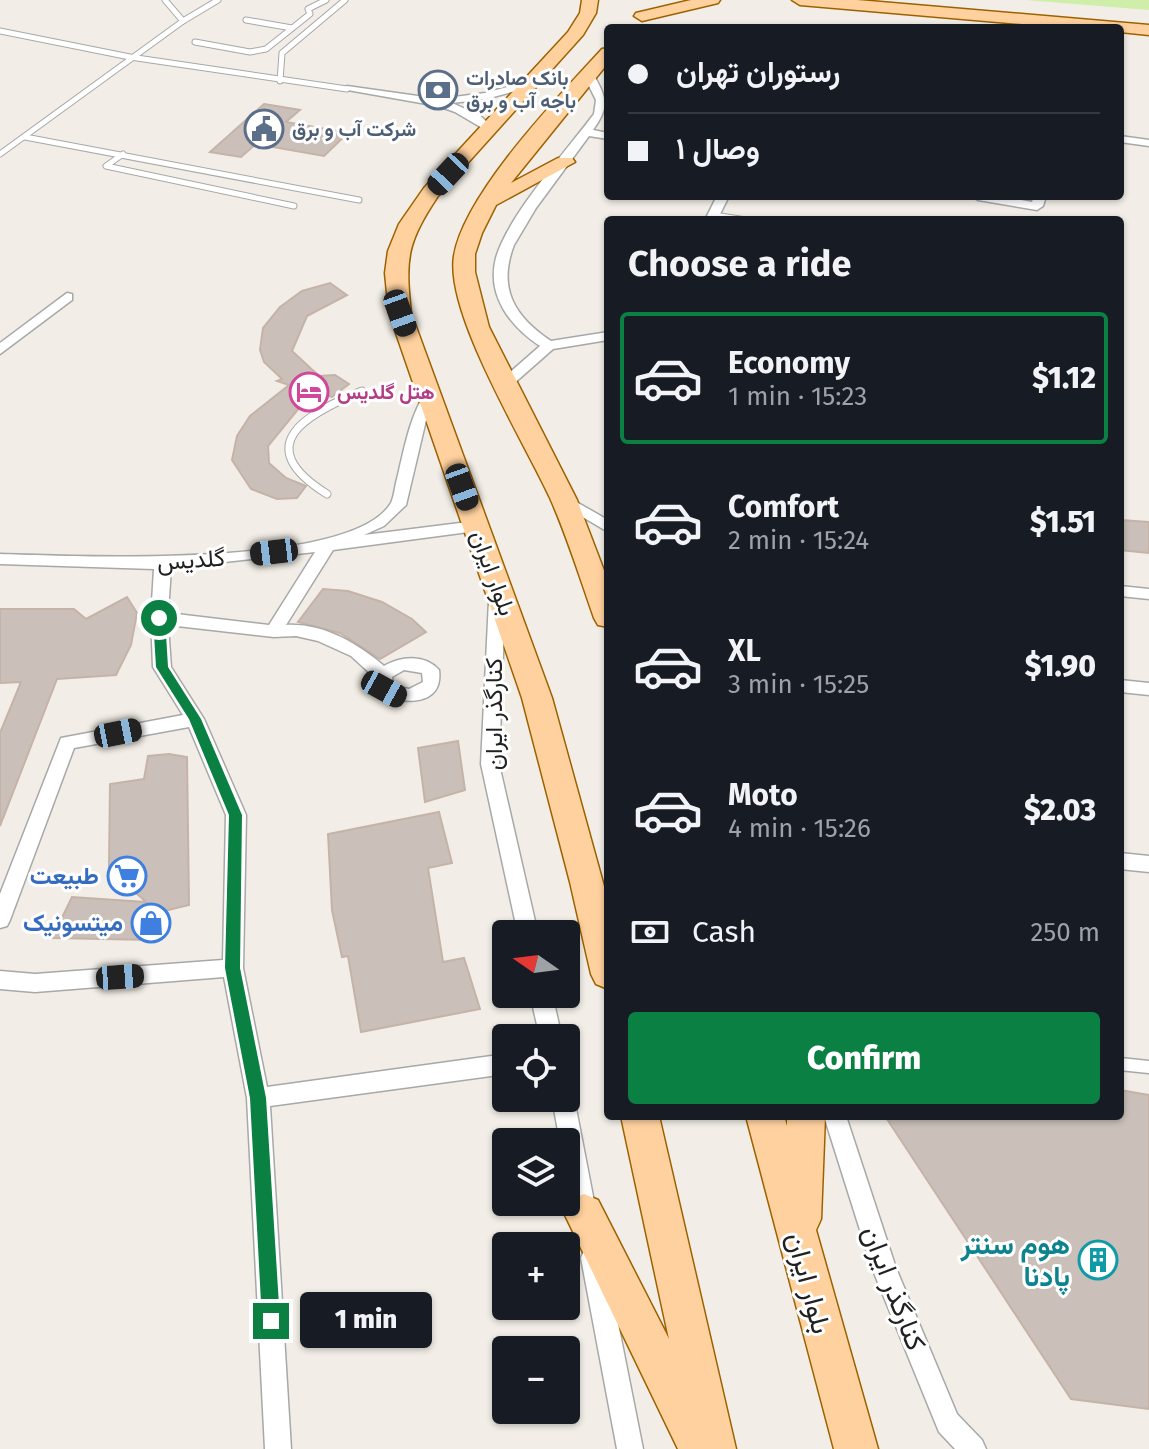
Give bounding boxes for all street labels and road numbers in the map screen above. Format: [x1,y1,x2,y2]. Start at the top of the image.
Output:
street label: بلوار ایران [464,526,521,620]
street label: گلدیس [156,544,226,576]
street label: کنارگذر ایران [480,658,509,770]
street label: کنارگذر ایران [854,1221,933,1355]
street label: بلوار ایران [779,1229,838,1338]

